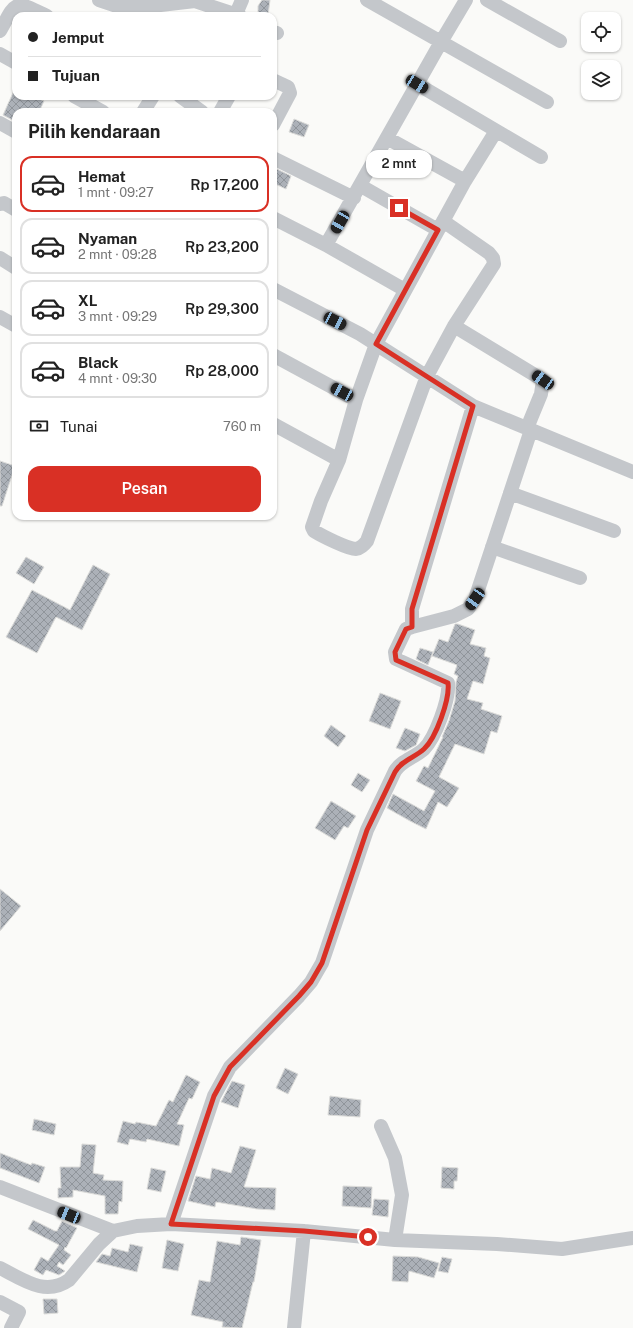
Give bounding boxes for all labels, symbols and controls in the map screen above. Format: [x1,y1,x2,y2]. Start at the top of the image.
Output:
map controls [581,12,621,100]
button: locate [581,12,621,52]
text: Jemput [52,29,104,46]
button: layers [581,60,621,100]
text: Tujuan [52,67,100,84]
car [404,73,430,95]
text: Pilih kendaraan [28,121,160,142]
callout: 2 mnt [366,150,432,178]
text: 2 mnt [381,156,417,171]
icon: car [30,166,66,202]
text: Hemat [78,168,126,185]
text: Rp 17,200 [190,176,259,193]
text: 1 mnt · 09:27 [78,185,154,200]
route end [390,199,408,217]
car [329,209,351,235]
icon: car [30,228,66,264]
text: Nyaman [78,230,137,247]
text: Rp 23,200 [185,238,259,255]
text: 2 mnt · 09:28 [78,247,157,262]
icon: car [30,290,66,326]
text: XL [78,292,97,309]
text: Rp 29,300 [185,300,259,317]
text: 3 mnt · 09:29 [78,309,157,324]
car [322,310,348,332]
icon: car [30,352,66,388]
text: Black [78,354,118,371]
text: Rp 28,000 [185,362,259,379]
car [530,368,556,392]
text: 4 mnt · 09:30 [78,371,157,386]
car [329,381,355,403]
icon: cash [28,415,50,437]
text: Tunai [60,418,98,435]
text: 760 m [223,419,261,434]
button: Pesan [28,466,261,512]
car [463,586,487,612]
car [56,1205,82,1225]
route start [359,1228,377,1246]

